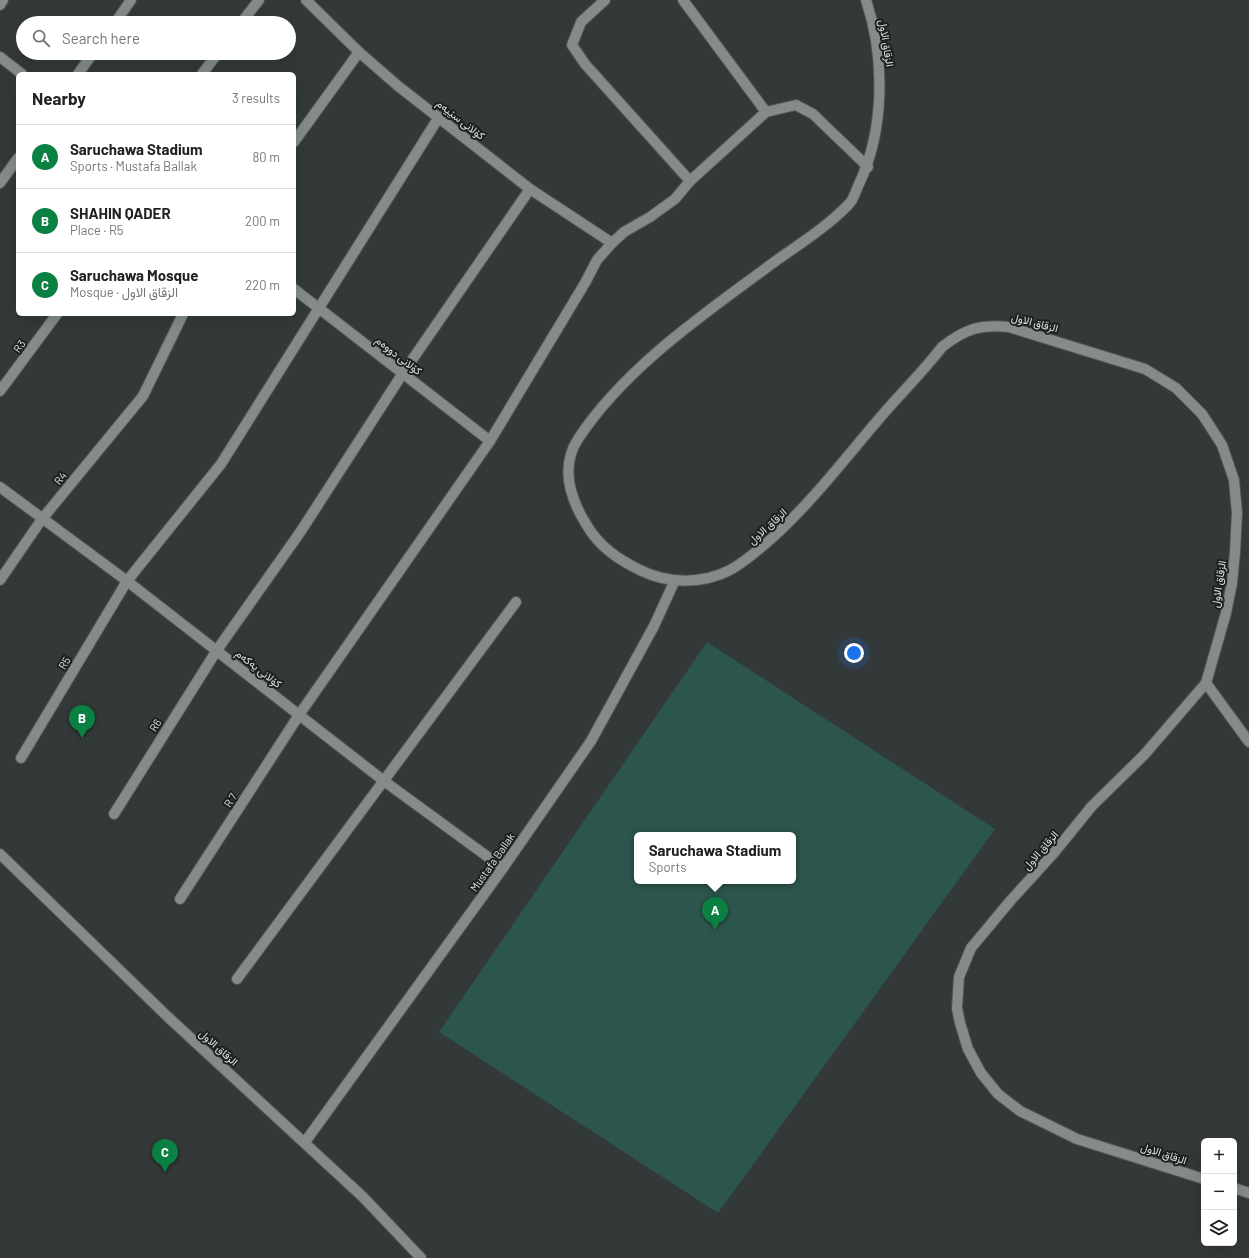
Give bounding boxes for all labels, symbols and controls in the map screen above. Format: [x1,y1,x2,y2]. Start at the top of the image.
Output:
search box [16,16,296,60]
street label: الزقاق الاول [876,18,897,68]
icon: search [30,27,52,49]
text: Search here [62,29,140,47]
text: Nearby [32,88,86,108]
text: 3 results [232,90,280,106]
street label: کۆلانی سێیەم [433,96,488,144]
text: Saruchawa Stadium [70,140,202,158]
text: A [41,149,49,165]
text: 80 m [253,149,280,165]
text: Sports · Mustafa Ballak [70,158,197,174]
text: SHAHIN QADER [70,204,171,222]
text: B [41,213,49,229]
text: 200 m [245,213,280,229]
text: Place · R5 [70,222,124,238]
text: Saruchawa Mosque [70,266,198,284]
text: C [41,277,49,293]
text: 220 m [245,277,280,293]
text: Mosque · الزقاق الاول [70,284,178,300]
street label: الزقاق الاول [1010,310,1060,335]
street label: کۆلانی دووەم [372,333,425,379]
street label: R3 [10,337,28,355]
street label: R4 [51,469,69,487]
street label: الزقاق الاول [745,505,790,548]
street label: الزقاق الاول [1208,559,1229,609]
your location [844,643,864,663]
street label: کۆلانی یەکەم [232,646,285,692]
street label: R5 [55,654,73,672]
pin: B [69,705,95,738]
street label: R6 [146,716,164,734]
street label: R 7 [221,791,239,809]
street label: الزقاق الاول [1019,828,1061,873]
street label: Mustafa Ballak [467,830,517,894]
popup [634,832,796,884]
text: Saruchawa Stadium [649,841,781,859]
text: Sports [649,859,686,875]
pin: A [702,897,728,930]
street label: الزقاق الاول [196,1026,241,1069]
map controls [1201,1138,1237,1246]
button: + [1201,1138,1237,1174]
pin: C [152,1139,178,1172]
street label: الزقاق الاول [1139,1139,1189,1167]
button: − [1201,1174,1237,1210]
button: layers [1201,1210,1237,1246]

